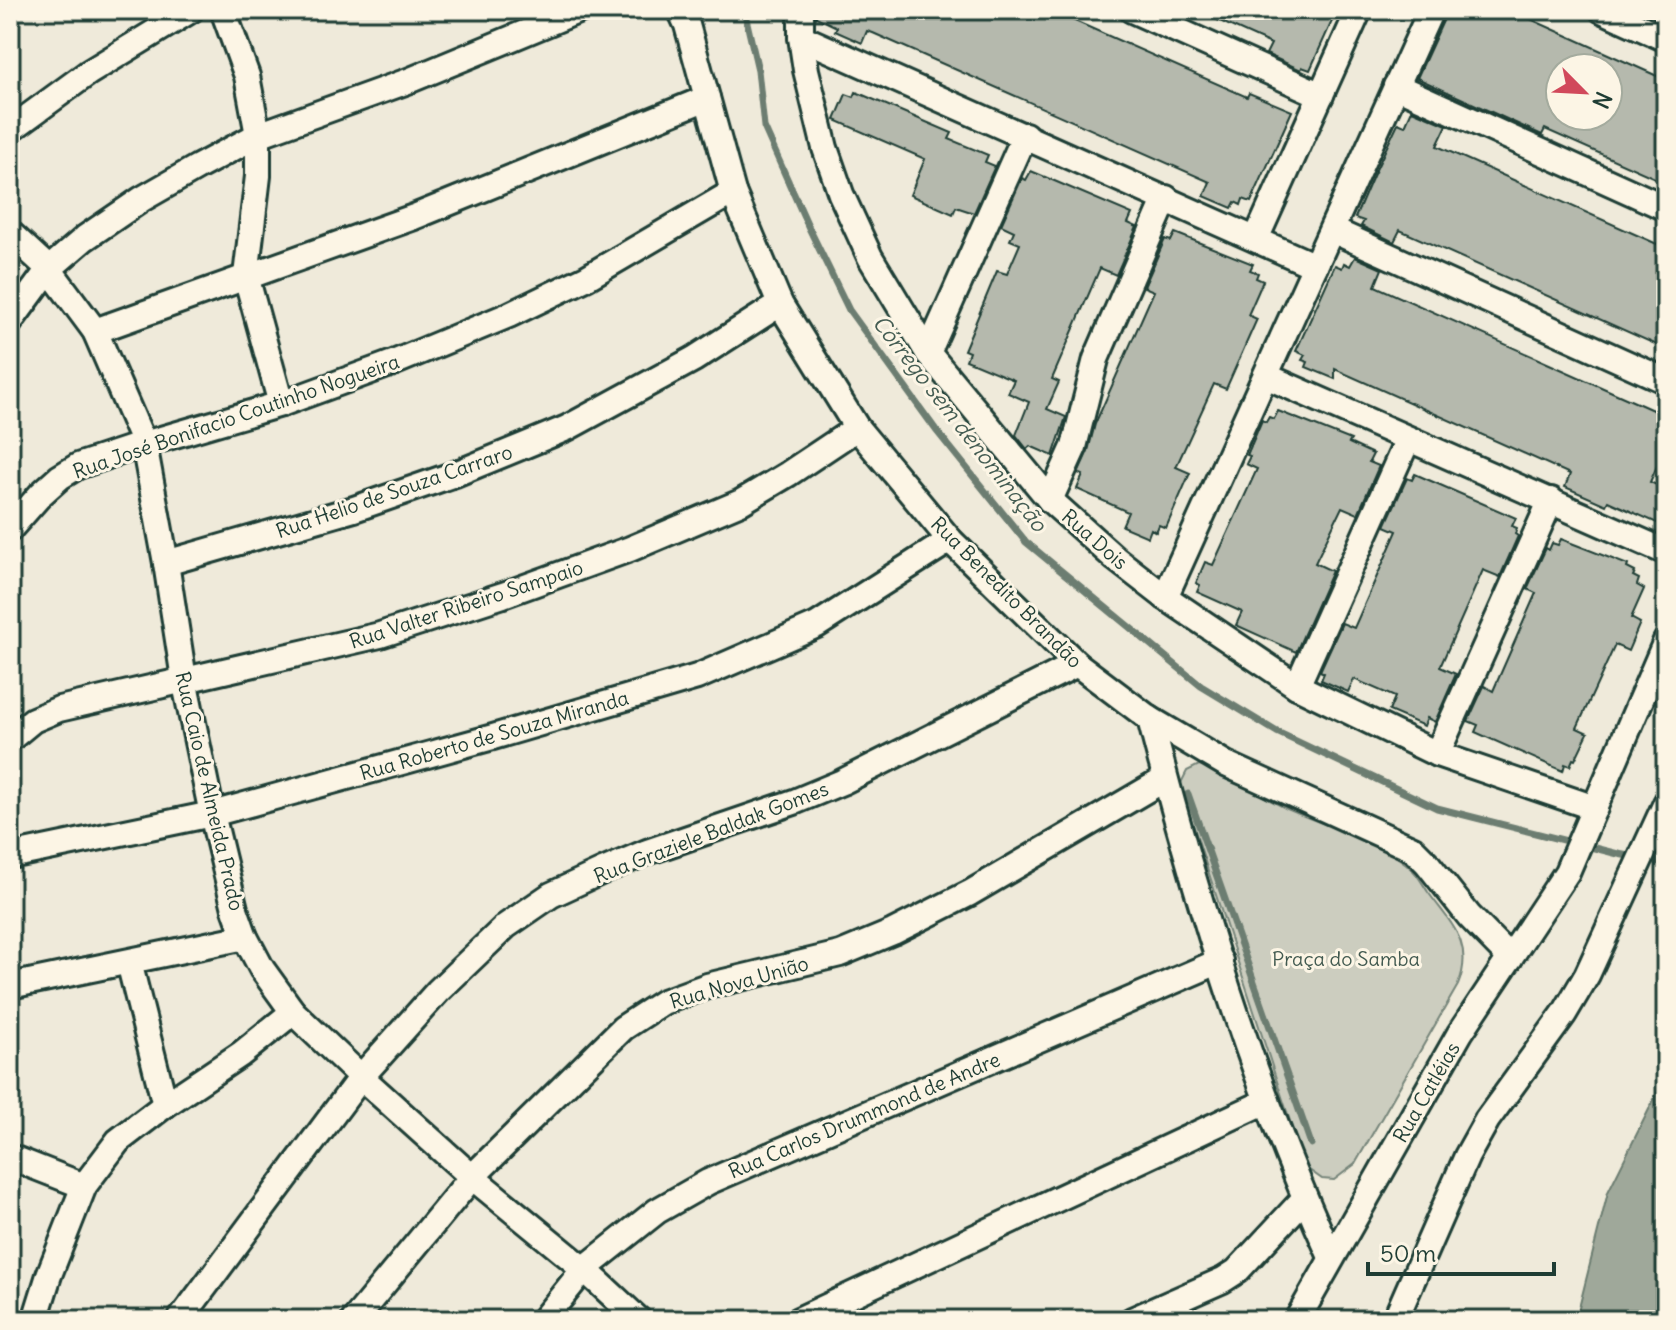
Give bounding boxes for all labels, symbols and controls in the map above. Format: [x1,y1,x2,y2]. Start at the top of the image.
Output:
north arrow [1544,52,1624,132]
text: N [1586,87,1618,113]
water label: Córrego sem denominação [867,309,1054,538]
street label: Rua José Bonifacio Coutinho Nogueira [70,348,402,484]
street label: Rua Helio de Souza Carraro [273,439,515,543]
street label: Rua Dois [1057,504,1133,574]
street label: Rua Benedito Brandão [926,511,1088,673]
street label: Rua Valter Ribeiro Sampaio [346,554,586,654]
street label: Rua Caio de Almeida Prado [170,669,250,913]
street label: Rua Roberto de Souza Miranda [357,685,631,785]
street label: Rua Graziele Baldak Gomes [590,776,832,888]
park label: Praça do Samba [1272,946,1420,971]
street label: Rua Nova União [667,950,811,1014]
street label: Rua Catléias [1387,1037,1465,1147]
street label: Rua Carlos Drummond de Andre [724,1046,1004,1184]
scale bar [1368,1226,1554,1276]
text: 50 m [1380,1238,1436,1268]

